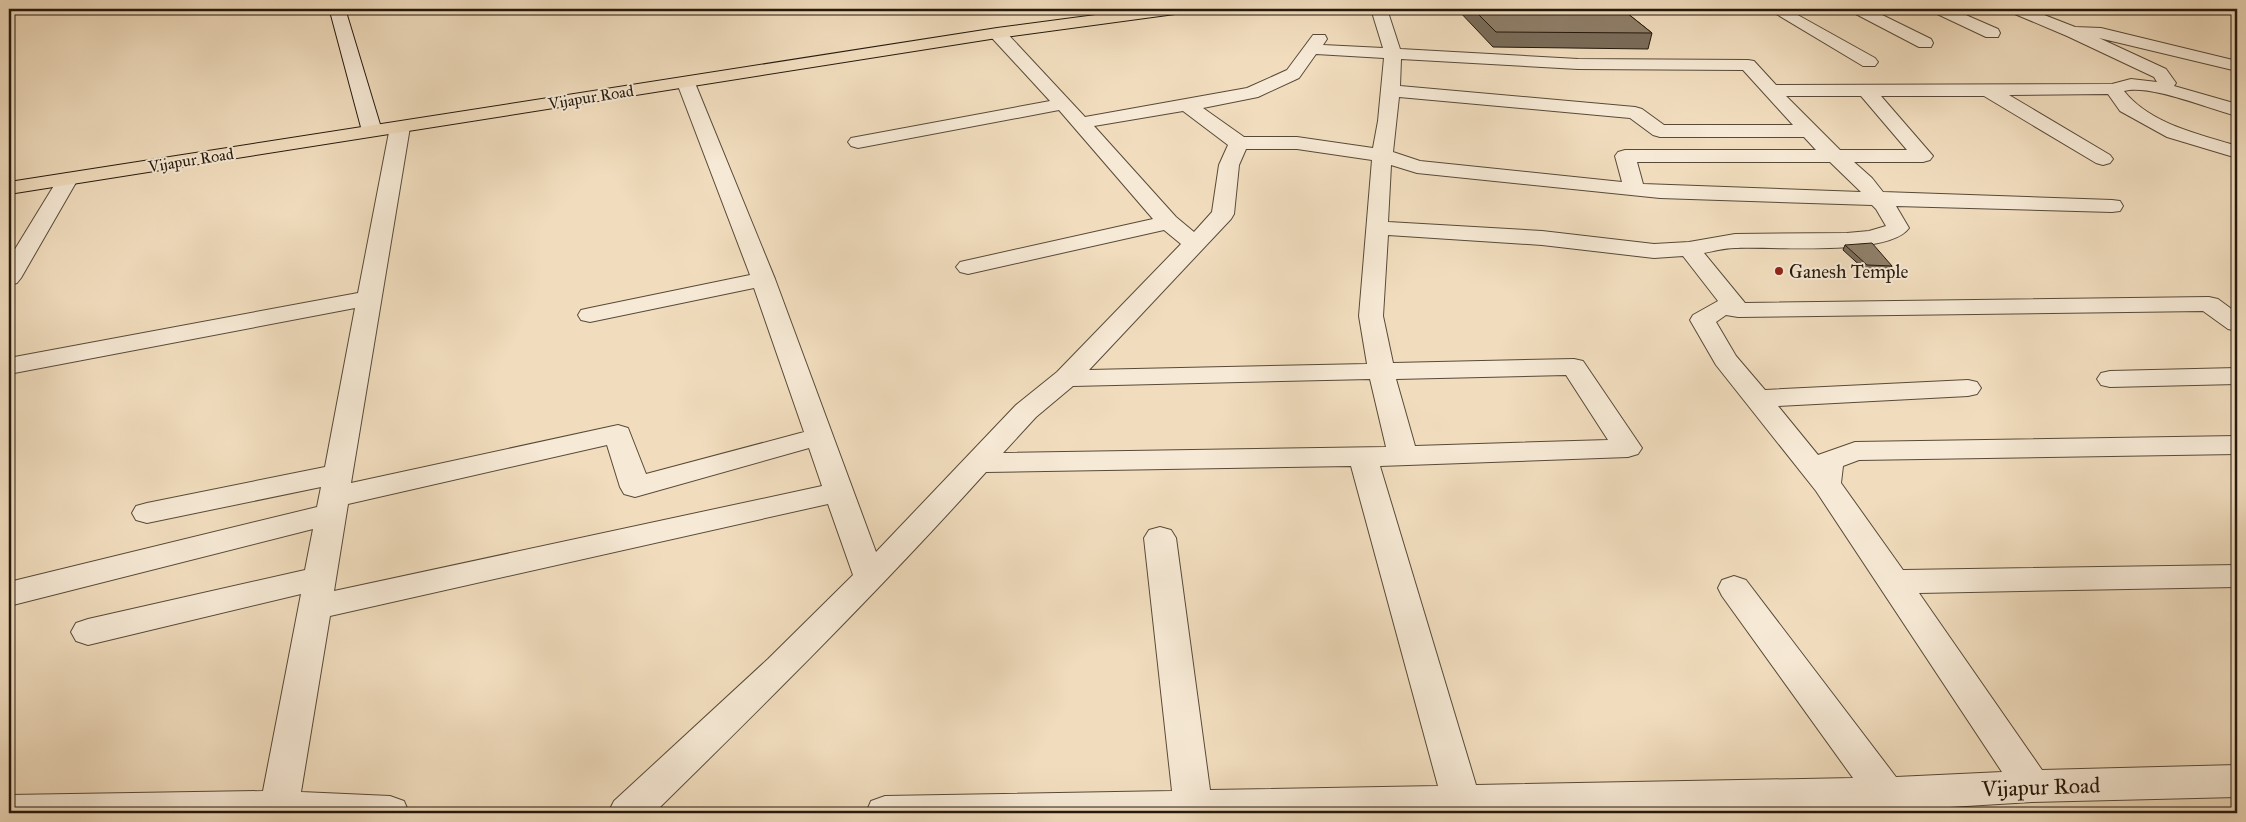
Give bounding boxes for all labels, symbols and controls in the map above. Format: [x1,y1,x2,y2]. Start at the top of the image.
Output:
street label: Vijapur Road [546,81,635,113]
street label: Vijapur Road [146,144,235,176]
place label: Ganesh Temple [1789,260,1909,283]
marker: Ganesh Temple [1773,265,1785,277]
street label: Vijapur Road [1980,771,2101,803]

